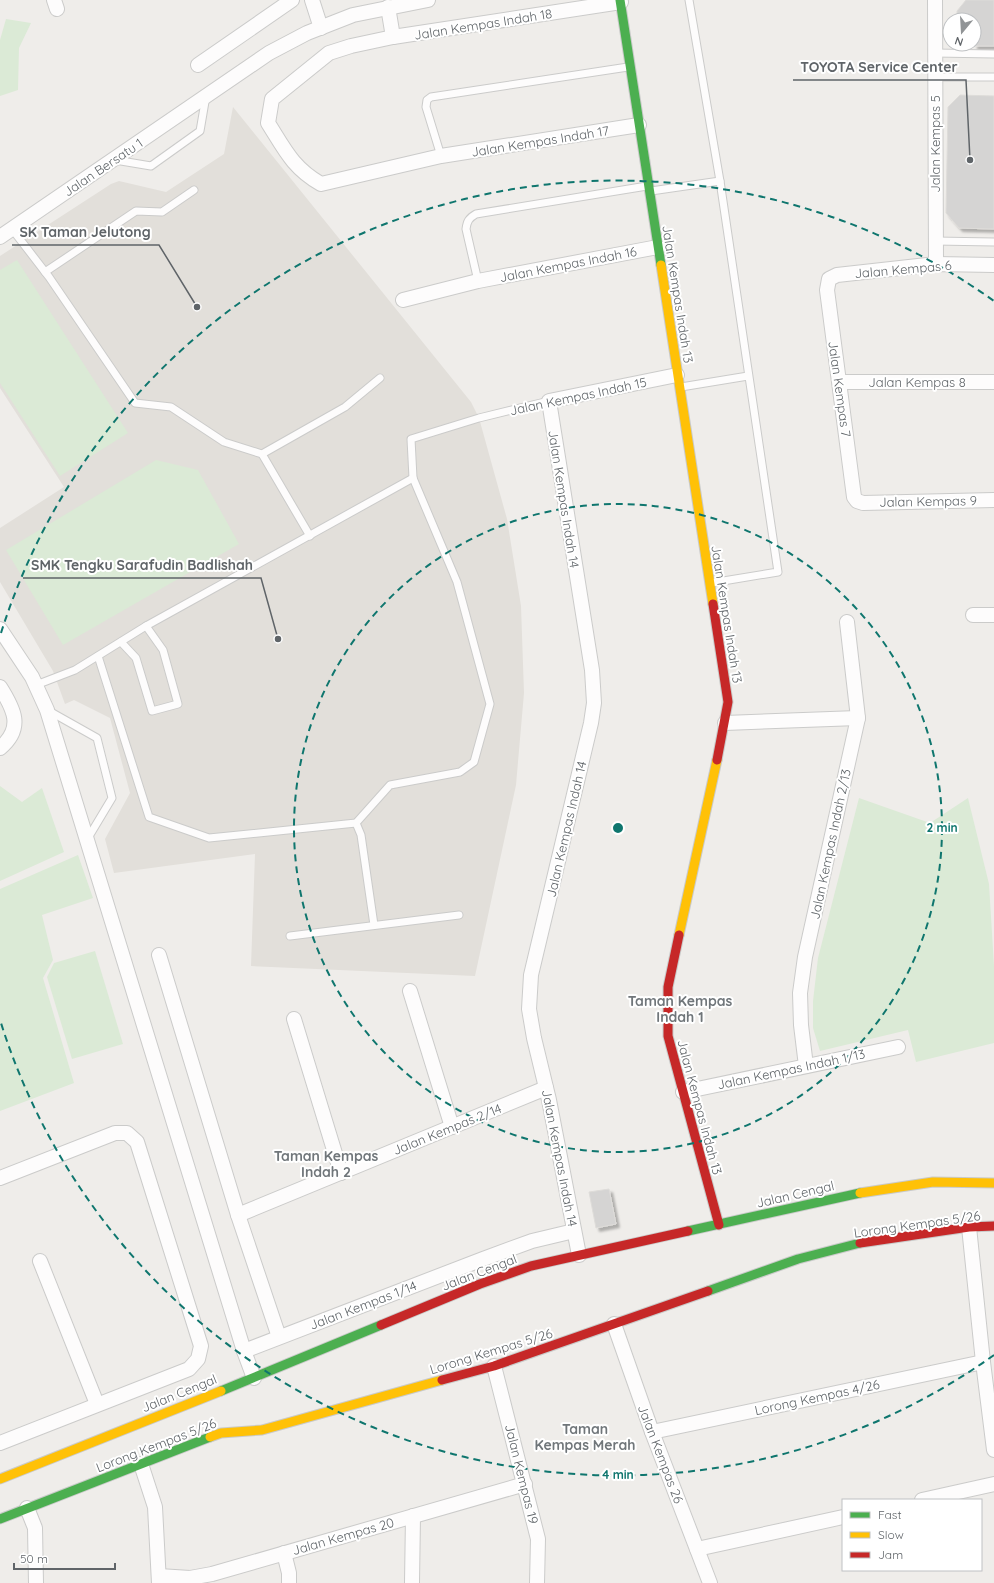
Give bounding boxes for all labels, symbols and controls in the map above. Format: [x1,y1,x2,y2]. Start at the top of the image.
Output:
street label: Jalan Kempas Indah 18 [413,5,553,43]
north arrow [942,12,982,52]
text: N [953,34,965,49]
callout: TOYOTA Service Center [793,54,966,80]
text: TOYOTA Service Center [800,58,958,76]
street label: Jalan Kempas 5 [927,95,943,193]
street label: Jalan Kempas Indah 17 [470,122,610,160]
street label: Jalan Bersatu 1 [60,135,146,199]
callout: SK Taman Jelutong [12,219,159,245]
text: SK Taman Jelutong [19,223,151,241]
street label: Jalan Kempas Indah 13 [659,224,697,364]
street label: Jalan Kempas Indah 16 [498,243,638,285]
street label: Jalan Kempas 6 [854,257,952,281]
street label: Jalan Kempas 7 [825,340,855,438]
street label: Jalan Kempas Indah 15 [508,374,648,418]
street label: Jalan Kempas 8 [868,374,966,390]
street label: Jalan Kempas Indah 14 [545,429,583,569]
street label: Jalan Kempas 9 [879,492,977,510]
street label: Jalan Kempas Indah 13 [708,544,746,684]
callout: SMK Tengku Sarafudin Badlishah [23,552,261,578]
text: SMK Tengku Sarafudin Badlishah [31,556,253,574]
street label: Jalan Kempas Indah 14 [543,759,589,899]
street label: Jalan Kempas Indah 2/13 [806,767,854,921]
text: 2 min [926,820,958,835]
centre of rings [611,821,625,835]
district label: Taman Kempas Indah 1 [628,992,732,1026]
street label: Jalan Kempas Indah 13 [674,1038,726,1177]
street label: Jalan Kempas Indah 1/13 [715,1045,867,1093]
street label: Jalan Kempas Indah 14 [539,1088,581,1228]
street label: Jalan Kempas 2/14 [390,1100,504,1158]
district label: Taman Kempas Indah 2 [274,1147,378,1181]
street label: Jalan Cengal [754,1177,836,1211]
street label: Lorong Kempas 5/26 [853,1207,981,1241]
street label: Jalan Cengal [439,1250,519,1294]
street label: Jalan Kempas 1/14 [307,1277,419,1333]
street label: Lorong Kempas 5/26 [428,1325,554,1377]
street label: Jalan Cengal [139,1371,219,1415]
street label: Lorong Kempas 4/26 [753,1376,881,1418]
street label: Jalan Kempas 26 [635,1402,687,1506]
street label: Lorong Kempas 5/26 [94,1415,218,1475]
district label: Taman Kempas Merah [535,1420,635,1454]
street label: Jalan Kempas 19 [502,1422,542,1526]
text: 4 min [602,1467,634,1482]
legend [842,1499,982,1571]
text: Fast [878,1507,902,1522]
street label: Jalan Kempas 20 [290,1514,396,1558]
text: Slow [878,1527,904,1542]
scale bar [14,1545,115,1571]
text: Jam [878,1547,903,1562]
text: 50 m [20,1551,48,1566]

